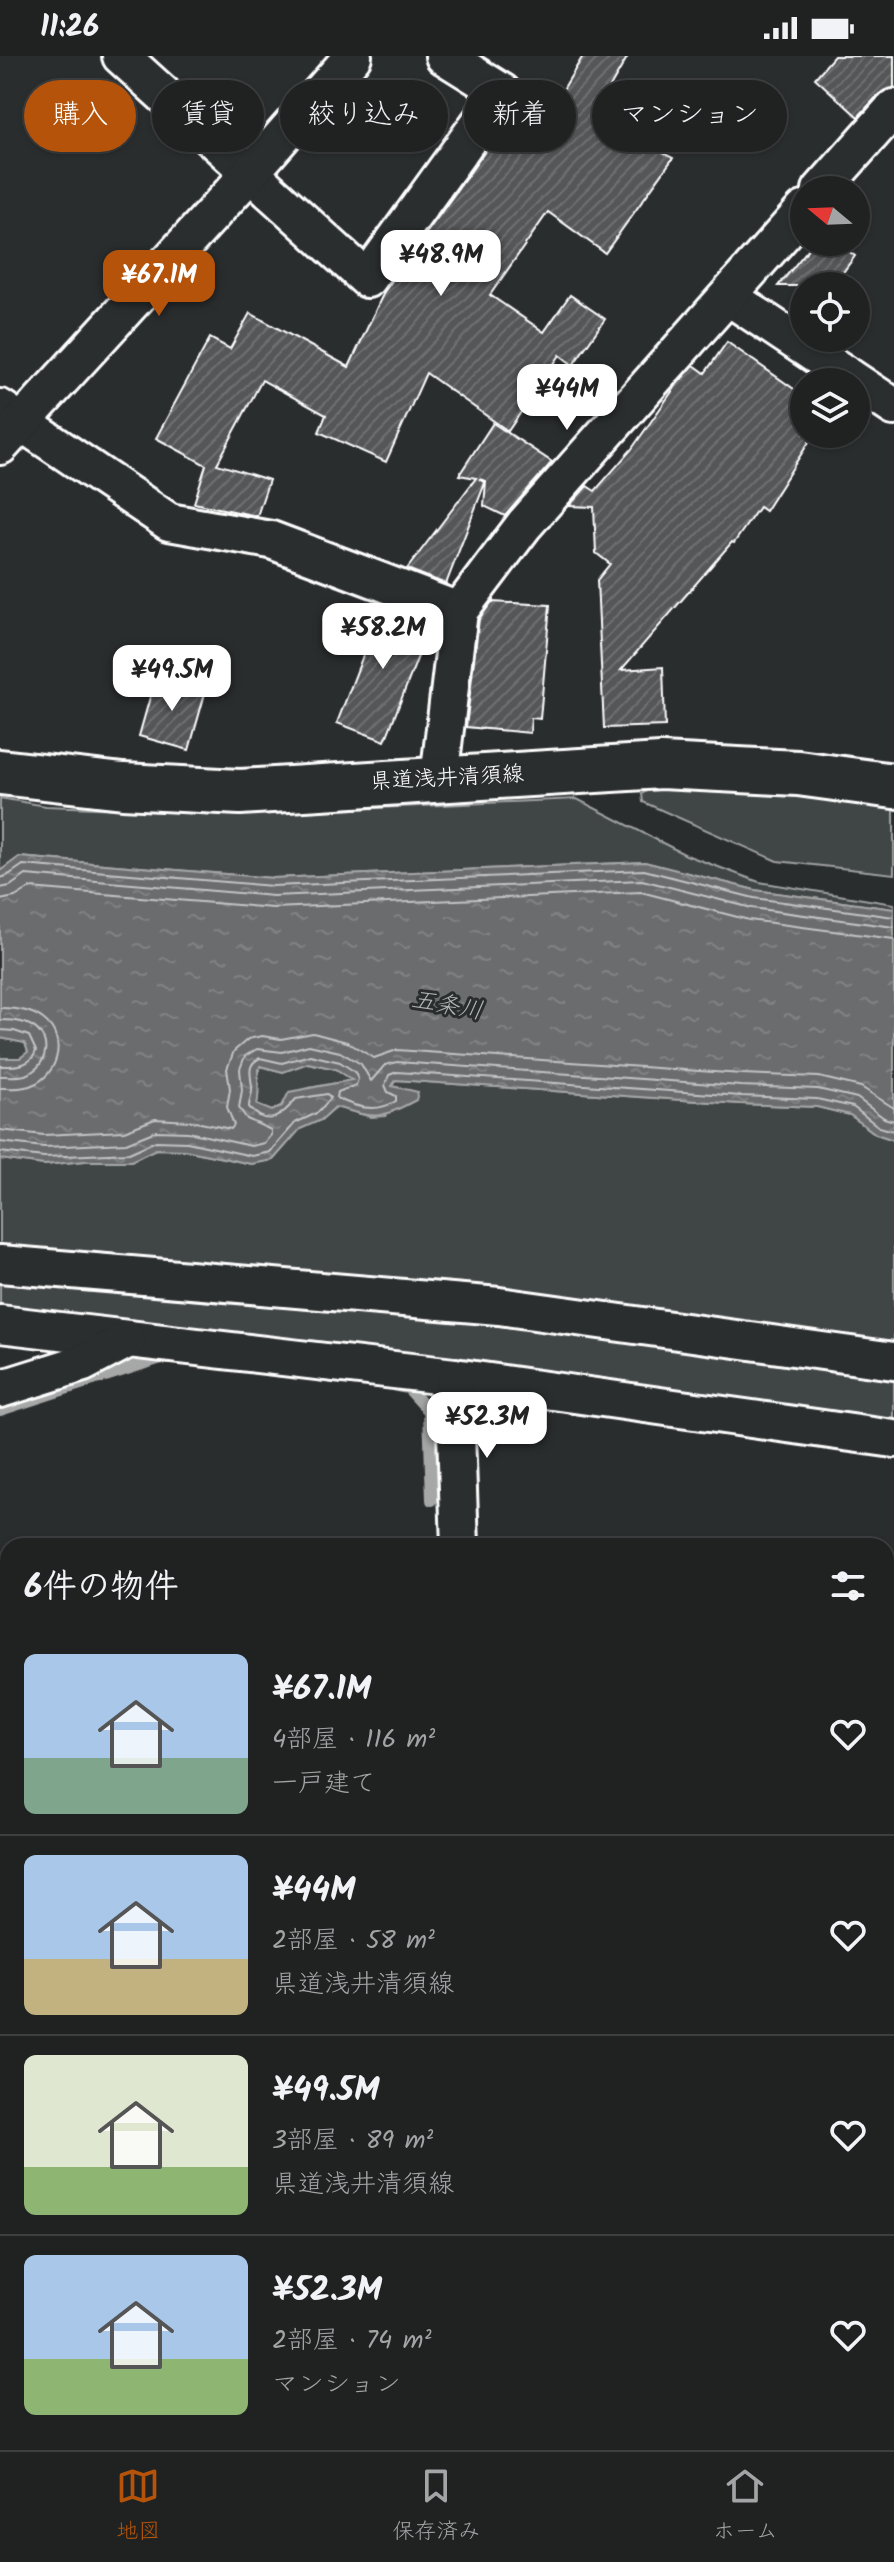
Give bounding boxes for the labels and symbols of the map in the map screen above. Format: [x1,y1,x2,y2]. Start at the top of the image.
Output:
north arrow [790,176,870,256]
pin: ¥48.9M [376,230,506,298]
pin: ¥67.1M [94,250,224,318]
pin: ¥44M [520,364,614,432]
pin: ¥58.2M [318,603,448,671]
pin: ¥49.5M [107,645,237,713]
street label: 県道浅井清須線 [369,757,525,801]
water label: 五条川 [408,981,486,1031]
pin: ¥52.3M [422,1392,552,1460]

